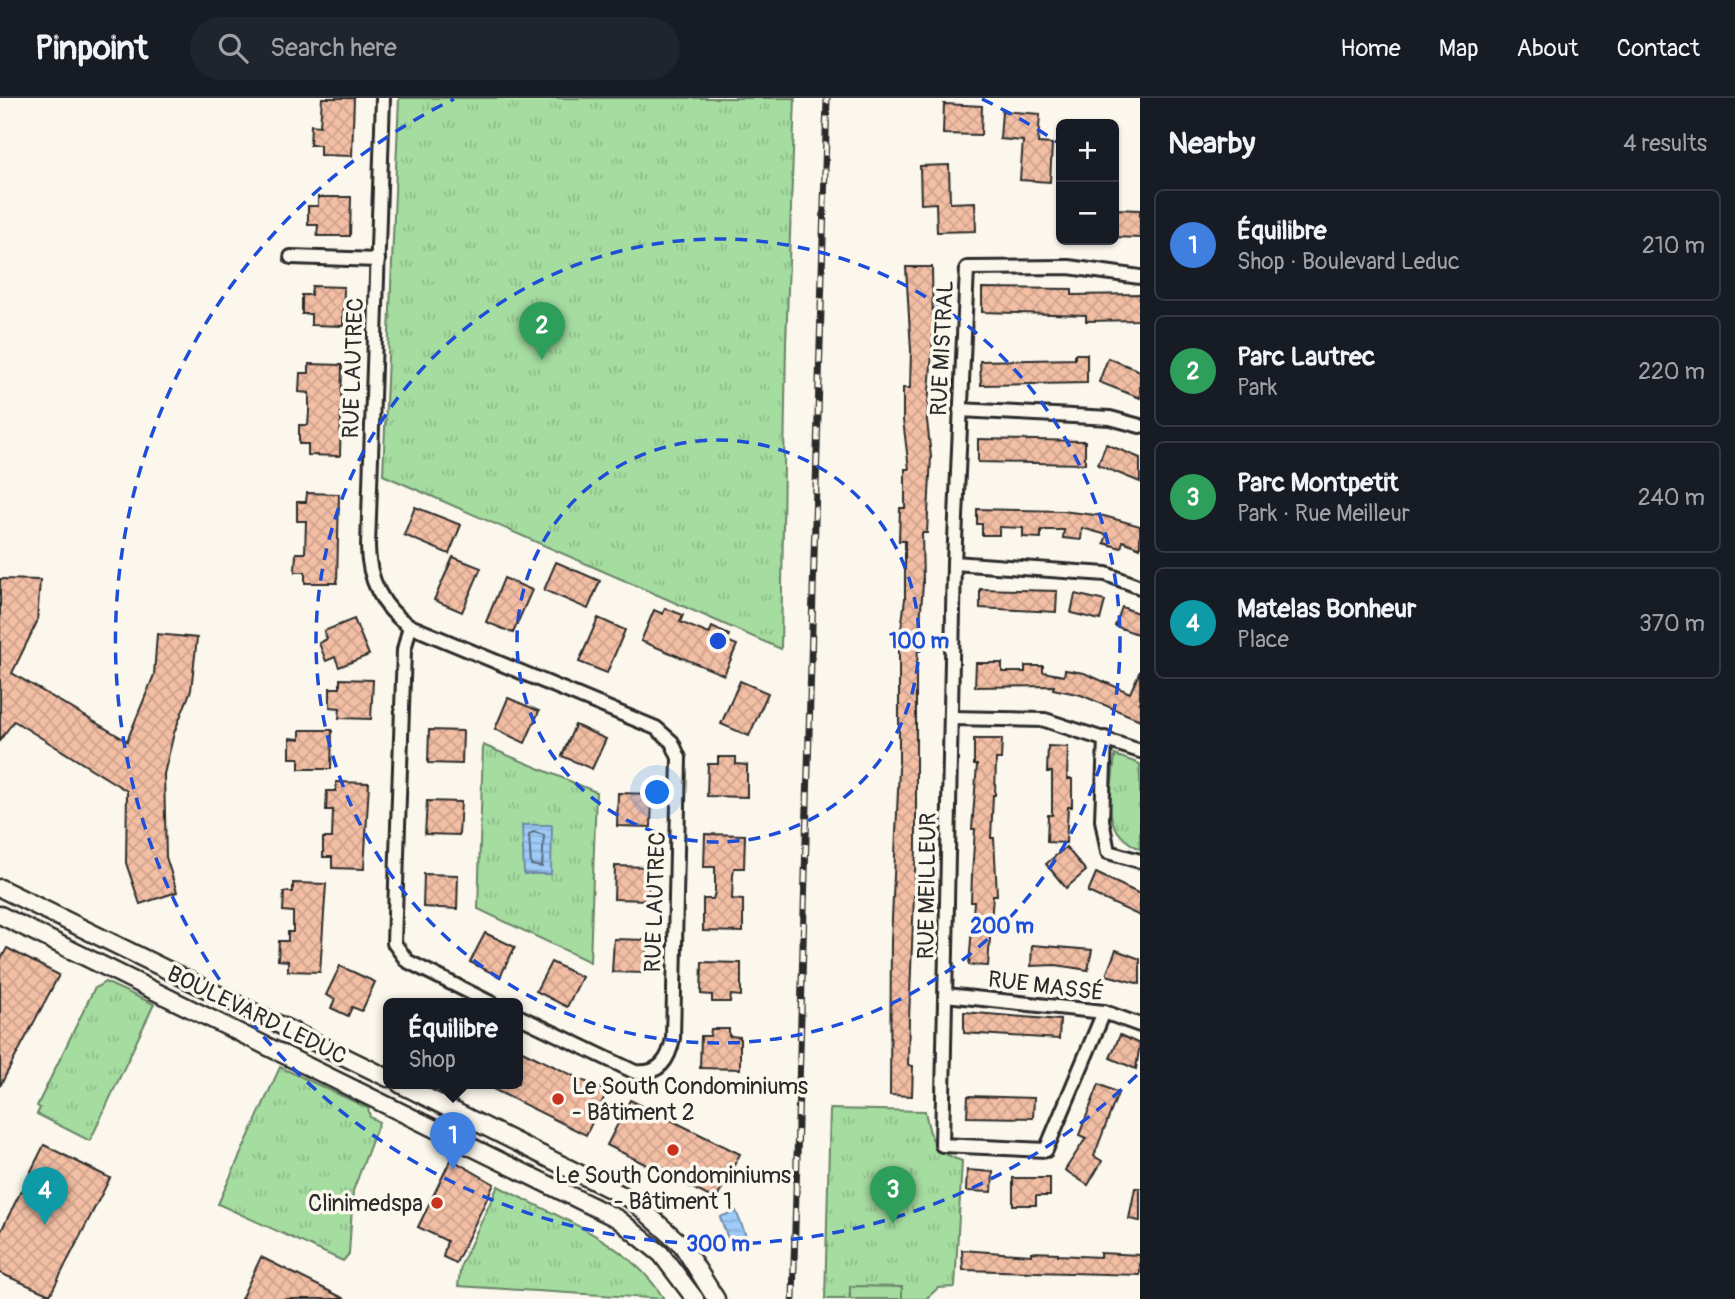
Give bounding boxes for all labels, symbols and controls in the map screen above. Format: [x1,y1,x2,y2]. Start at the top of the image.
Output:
search box [190,17,680,80]
text: Pinpoint [35,28,148,69]
icon: search [214,29,252,67]
text: Search here [270,32,397,64]
text: Home [1340,34,1401,63]
text: Map [1439,34,1479,63]
text: About [1517,34,1579,63]
text: Contact [1617,34,1700,63]
map controls [1056,119,1119,245]
button: + [1056,119,1119,182]
text: Nearby [1168,125,1255,162]
text: 4 results [1623,129,1707,158]
button: − [1056,182,1119,245]
text: Équilibre [1237,215,1327,247]
text: 1 [1189,231,1198,260]
text: 210 m [1642,231,1705,260]
text: Shop · Boulevard Leduc [1237,247,1460,276]
street label: RUE MISTRAL [924,279,960,417]
street label: RUE LAUTREC [336,297,370,439]
pin: 2 [519,302,565,360]
text: Parc Lautrec [1237,341,1375,373]
text: 2 [1187,357,1199,386]
text: 220 m [1638,357,1705,386]
text: Park [1237,373,1277,402]
text: Parc Montpetit [1237,467,1399,499]
text: 3 [1187,483,1199,512]
text: 240 m [1638,483,1705,512]
text: Park · Rue Meilleur [1237,499,1410,528]
text: Matelas Bonheur [1237,593,1416,625]
text: 4 [1186,609,1200,638]
text: 370 m [1639,609,1705,638]
text: Place [1237,625,1289,654]
text: 100 m [889,628,949,655]
centre of rings [706,629,730,653]
your location [640,775,674,809]
street label: RUE MEILLEUR [911,812,943,960]
street label: RUE LAUTREC [638,831,672,973]
text: 200 m [970,913,1034,940]
street label: BOULEVARD LEDUC [162,959,352,1071]
street label: RUE MASSÉ [986,964,1106,1008]
popup [383,998,523,1089]
text: Équilibre [408,1013,498,1045]
text: Shop [408,1045,456,1074]
place label: Le South Condominiums - Bâtiment 2 [572,1072,808,1127]
marker: Le South Condominiums - Bâtiment 2 [550,1091,566,1107]
pin: 1 [430,1112,476,1170]
marker: Le South Condominiums - Bâtiment 1 [665,1142,681,1158]
place label: Le South Condominiums - Bâtiment 1 [555,1161,791,1216]
pin: 3 [870,1166,916,1224]
pin: 4 [22,1167,68,1225]
place label: Clinimedspa [308,1189,423,1218]
marker: Clinimedspa [429,1195,445,1211]
text: 300 m [686,1231,750,1258]

